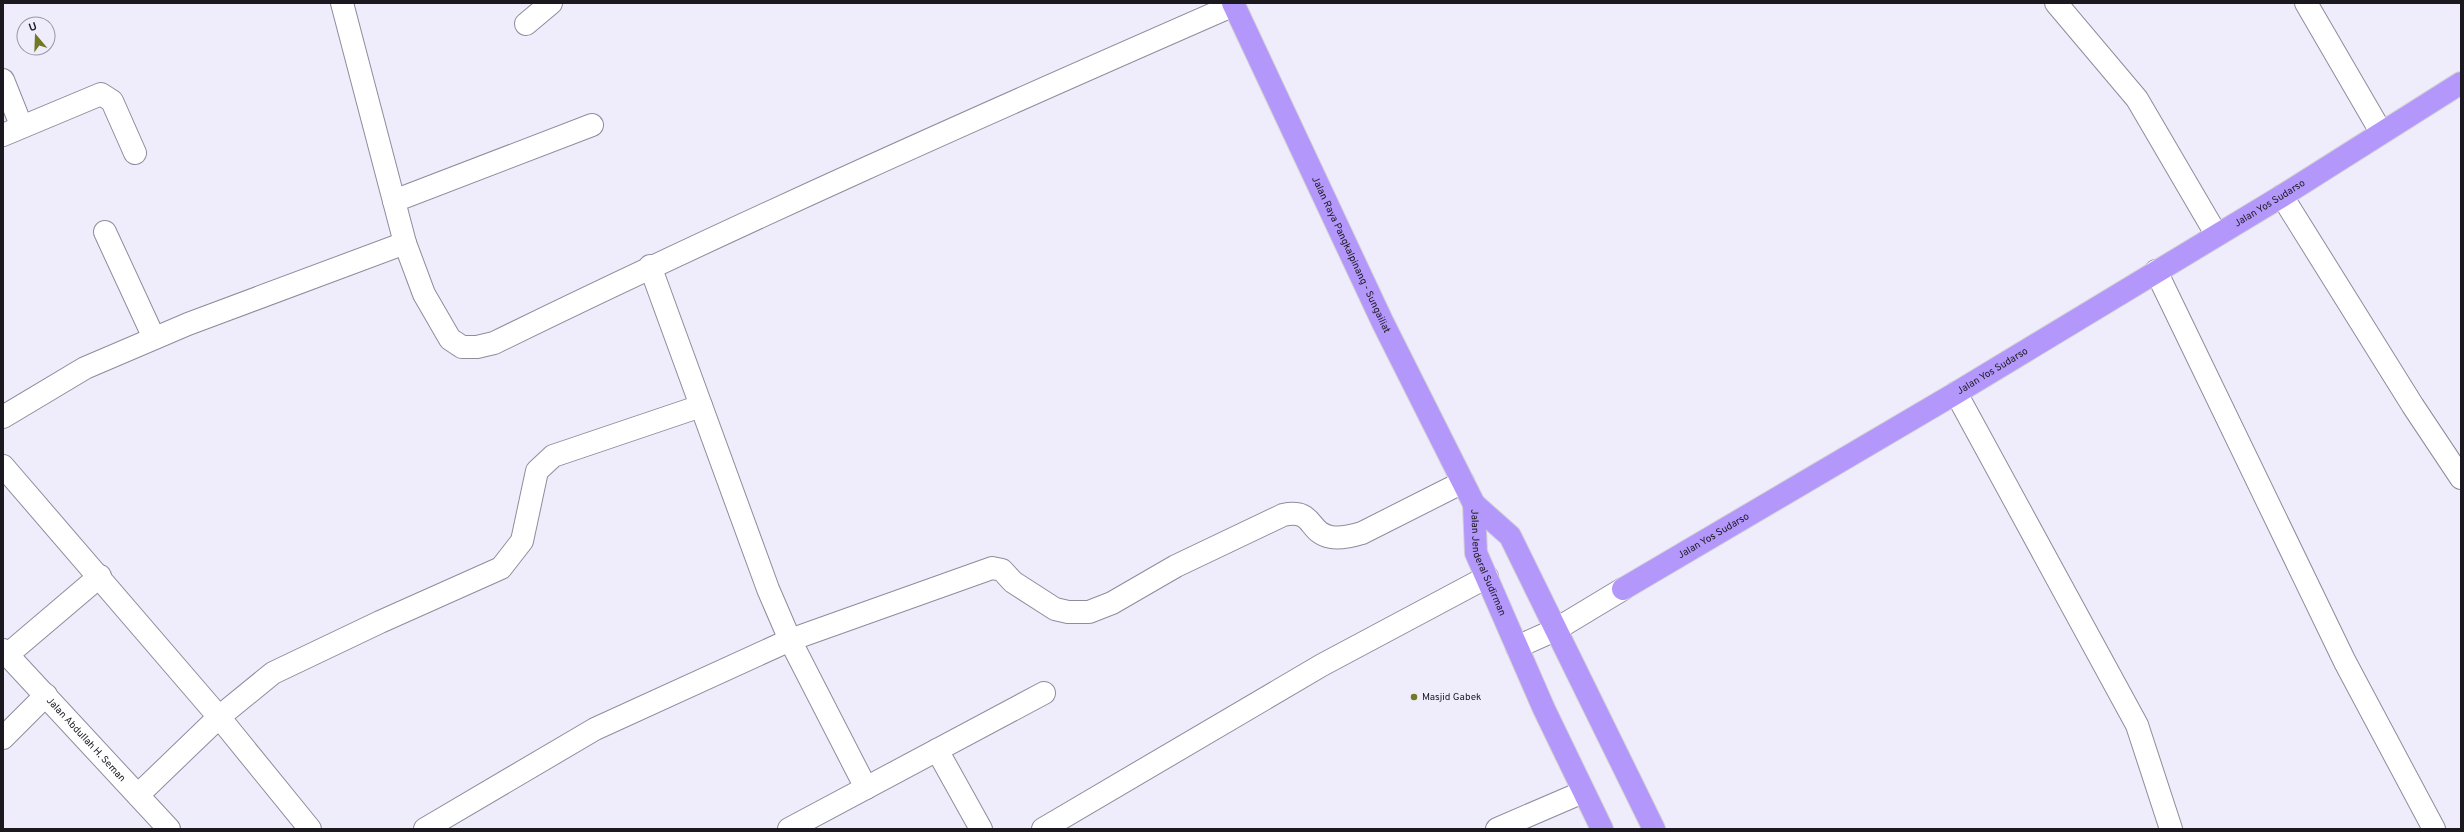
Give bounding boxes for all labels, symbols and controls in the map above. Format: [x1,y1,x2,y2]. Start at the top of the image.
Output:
north arrow [16,16,56,56]
text: U [27,20,39,35]
street label: Jalan Raya Pangkalpinang - Sungailiat [1309,174,1394,335]
street label: Jalan Yos Sudarso [2232,176,2308,230]
street label: Jalan Yos Sudarso [1954,344,2031,397]
street label: Jalan Jenderal Sudirman [1468,509,1509,618]
street label: Jalan Yos Sudarso [1675,509,1752,562]
place label: Masjid Gabek [1422,691,1481,704]
marker: Masjid Gabek [1409,692,1419,702]
street label: Jalan Abdullah H. Seman [43,694,129,785]

